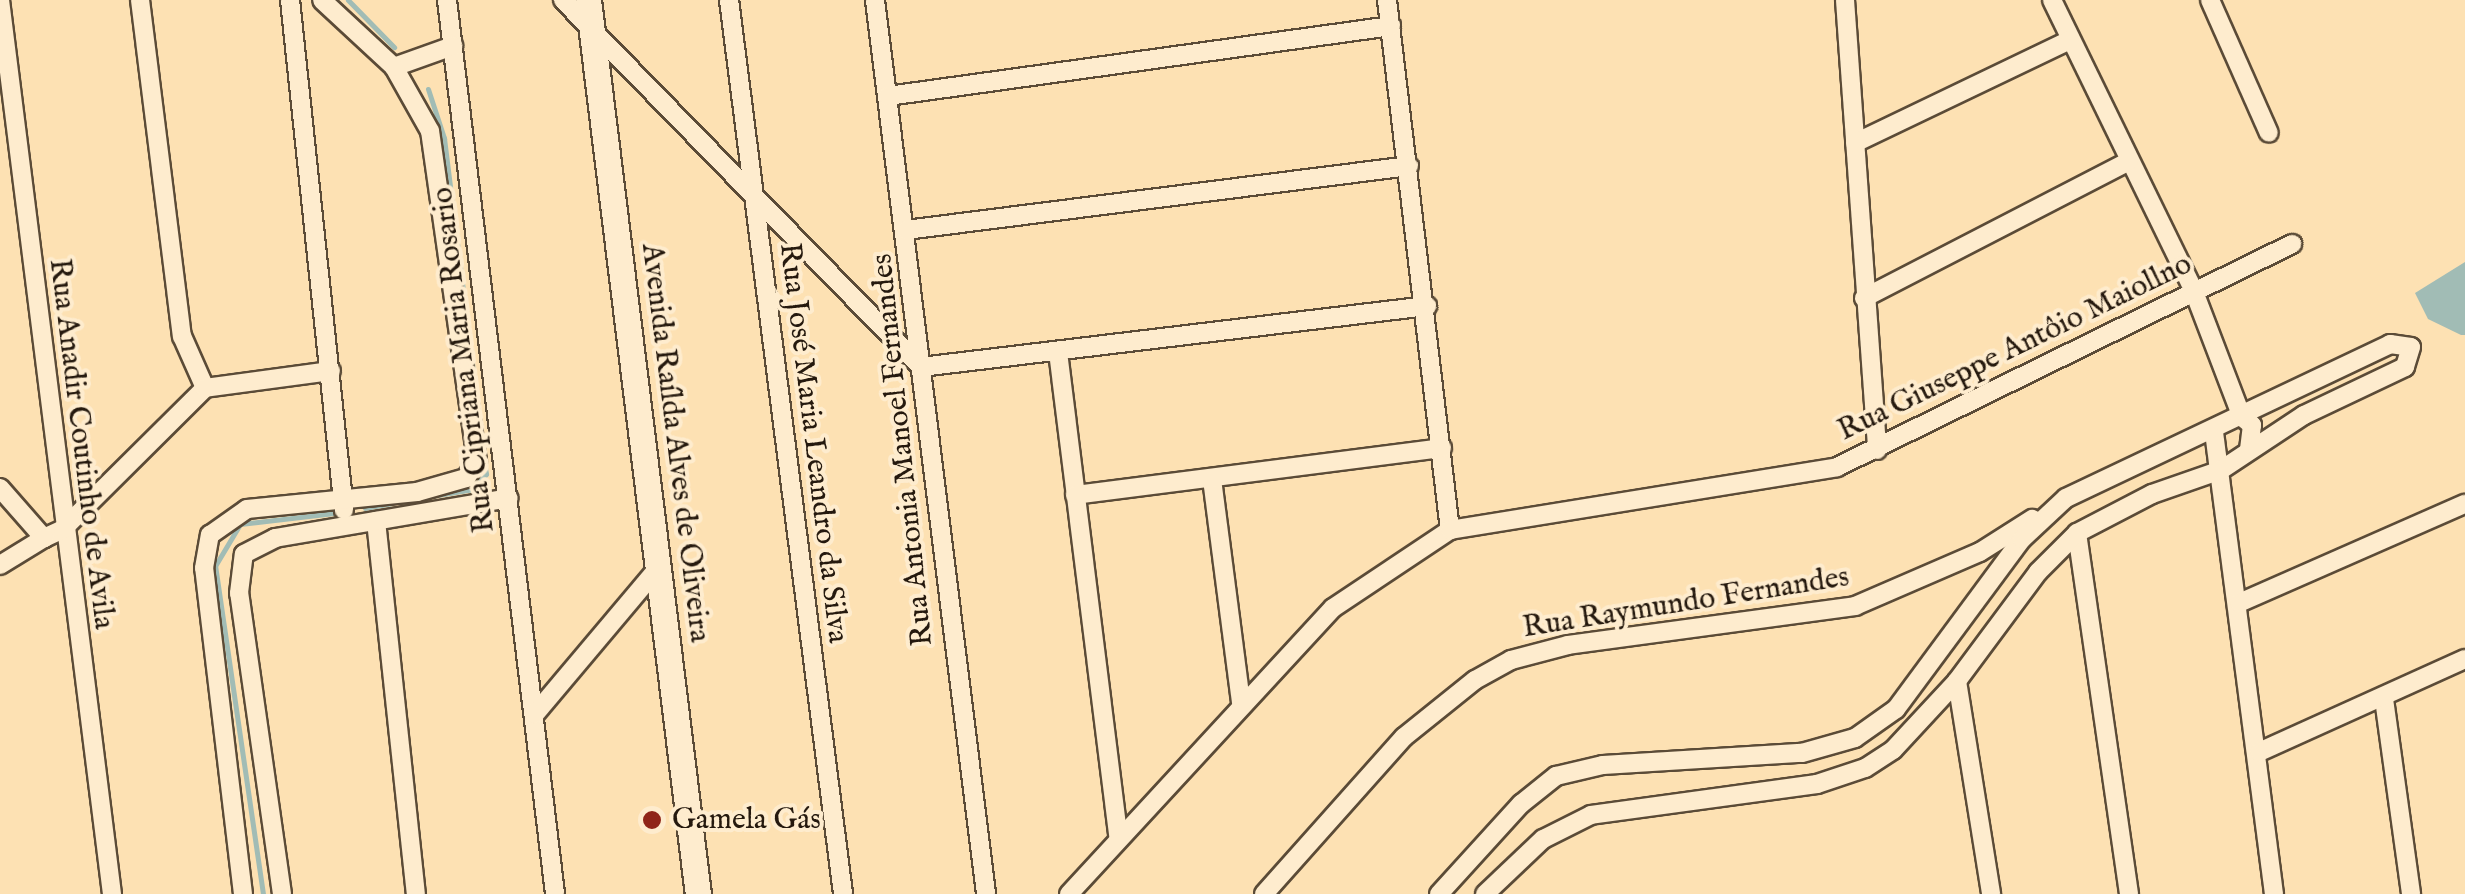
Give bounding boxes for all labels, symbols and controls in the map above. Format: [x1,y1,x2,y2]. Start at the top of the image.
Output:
street label: Rua Cipriana Maria Rosario [425,185,503,535]
street label: Rua José Maria Leandro da Silva [771,241,855,645]
street label: Avenida Raílda Alves de Oliveira [633,242,717,644]
street label: Rua Giuseppe Antôio Maiollno [1832,247,2198,449]
street label: Rua Antonia Manoel Fernandes [864,252,942,648]
street label: Rua Anadir Coutinho de Avila [40,257,122,631]
street label: Rua Raymundo Fernandes [1520,559,1852,647]
place label: Gamela Gás [672,802,821,838]
marker: Gamela Gás [641,809,663,831]

